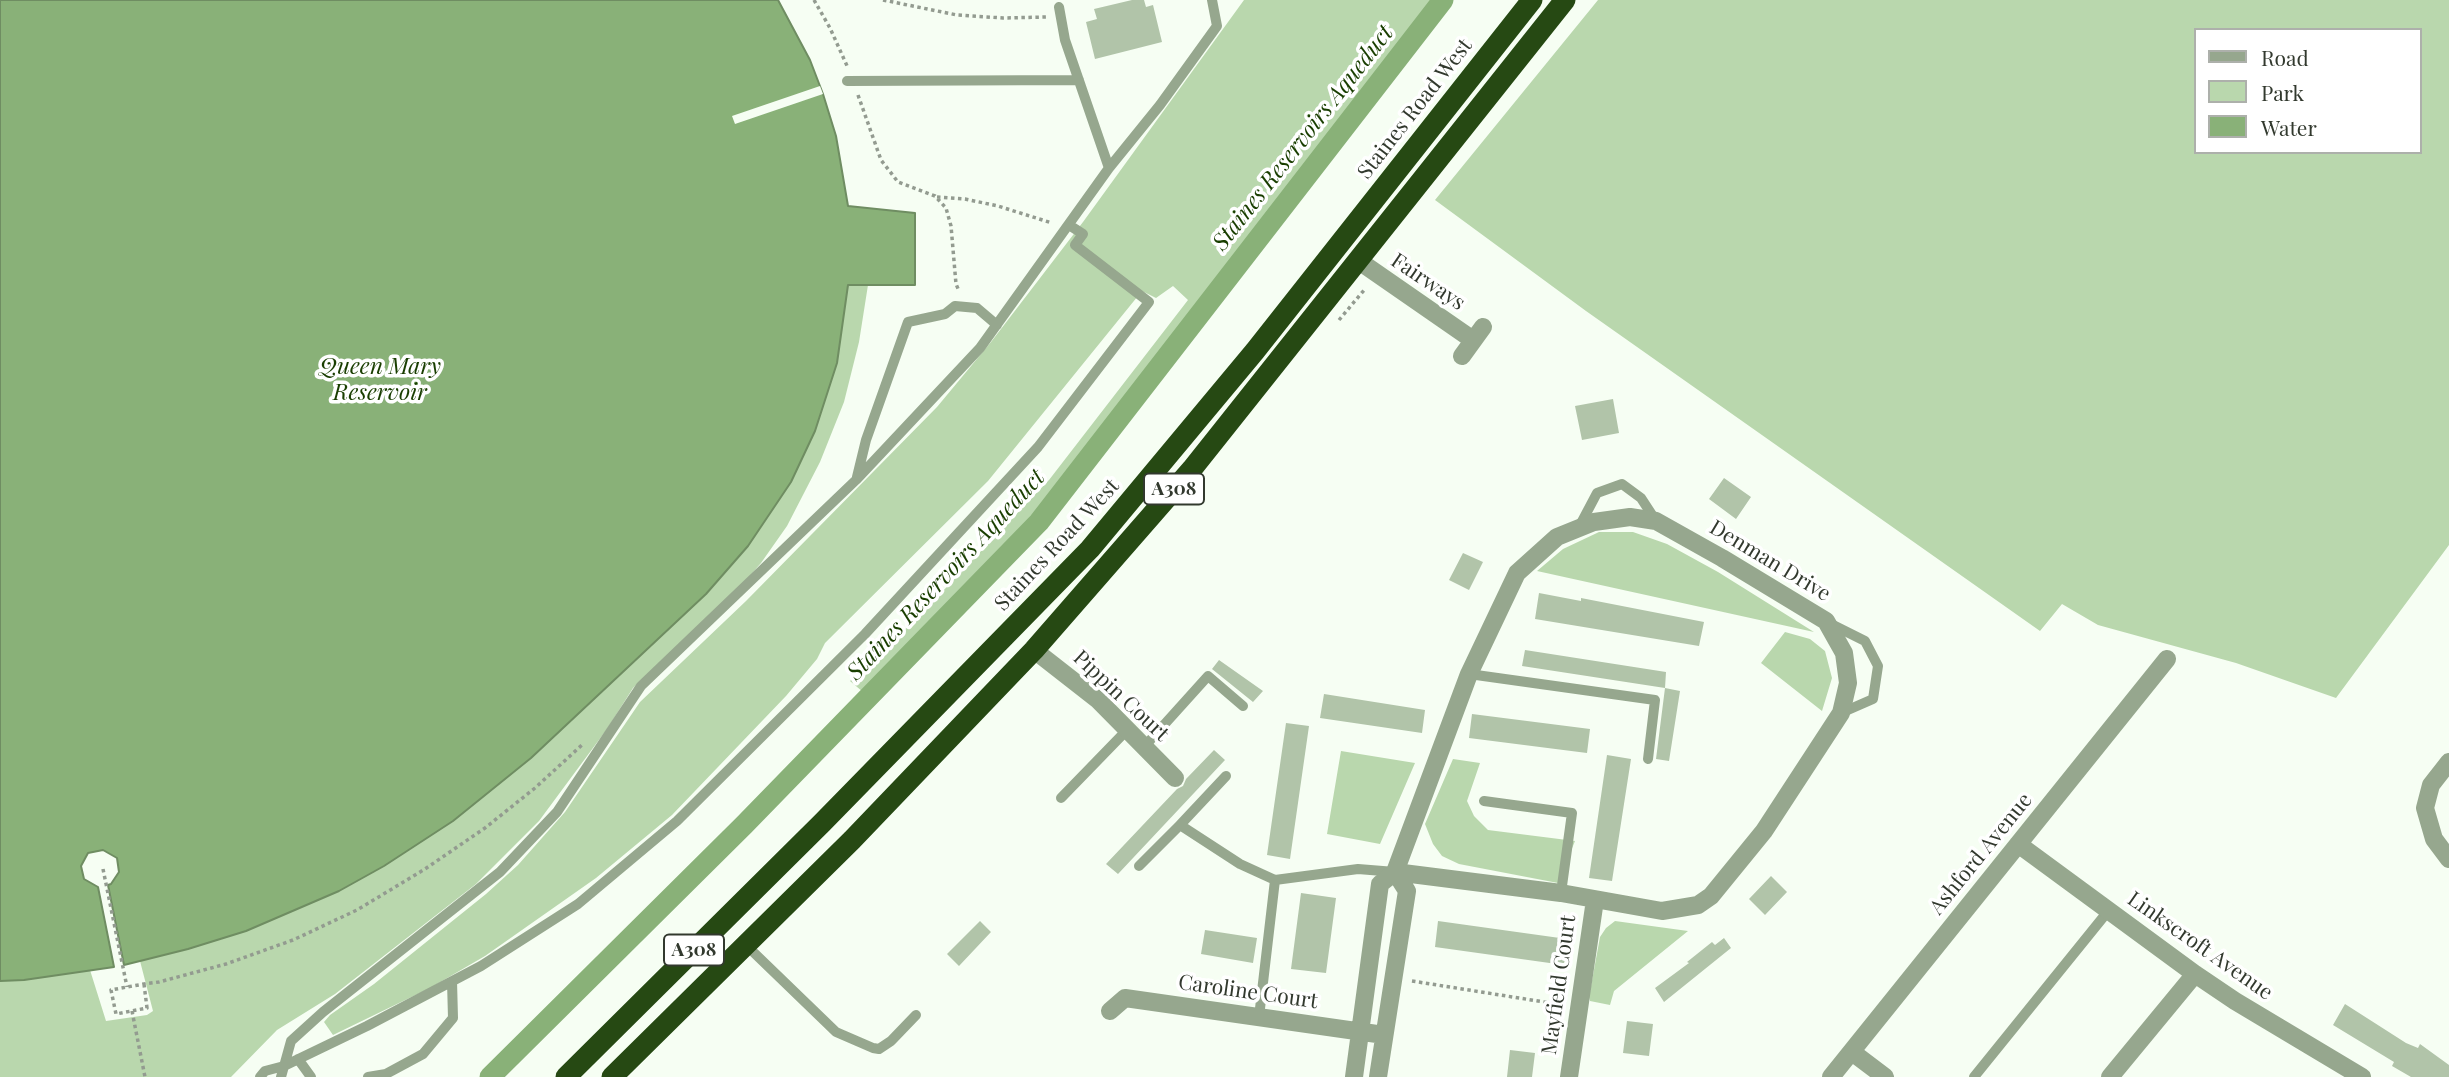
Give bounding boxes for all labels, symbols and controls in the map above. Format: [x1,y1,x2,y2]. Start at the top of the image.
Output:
water label: Staines Reservoirs Aqueduct [1207,20,1399,256]
legend [2194,28,2421,154]
street label: Staines Road West [1352,34,1478,184]
text: Road [2261,43,2309,71]
text: Park [2261,78,2304,106]
text: Water [2261,113,2317,141]
street label: Fairways [1386,248,1470,316]
water label: Queen Mary Reservoir [319,353,441,407]
water label: Staines Reservoirs Aqueduct [841,464,1051,686]
street label: Staines Road West [989,474,1125,616]
road number: A308 [1144,474,1204,504]
street label: Denman Drive [1705,515,1835,607]
street label: Pippin Court [1068,645,1174,747]
street label: Ashford Avenue [1924,788,2038,920]
street label: Linkscroft Avenue [2123,886,2277,1006]
street label: Mayfield Court [1537,914,1581,1056]
road number: A308 [664,934,724,966]
street label: Caroline Court [1177,970,1319,1014]

